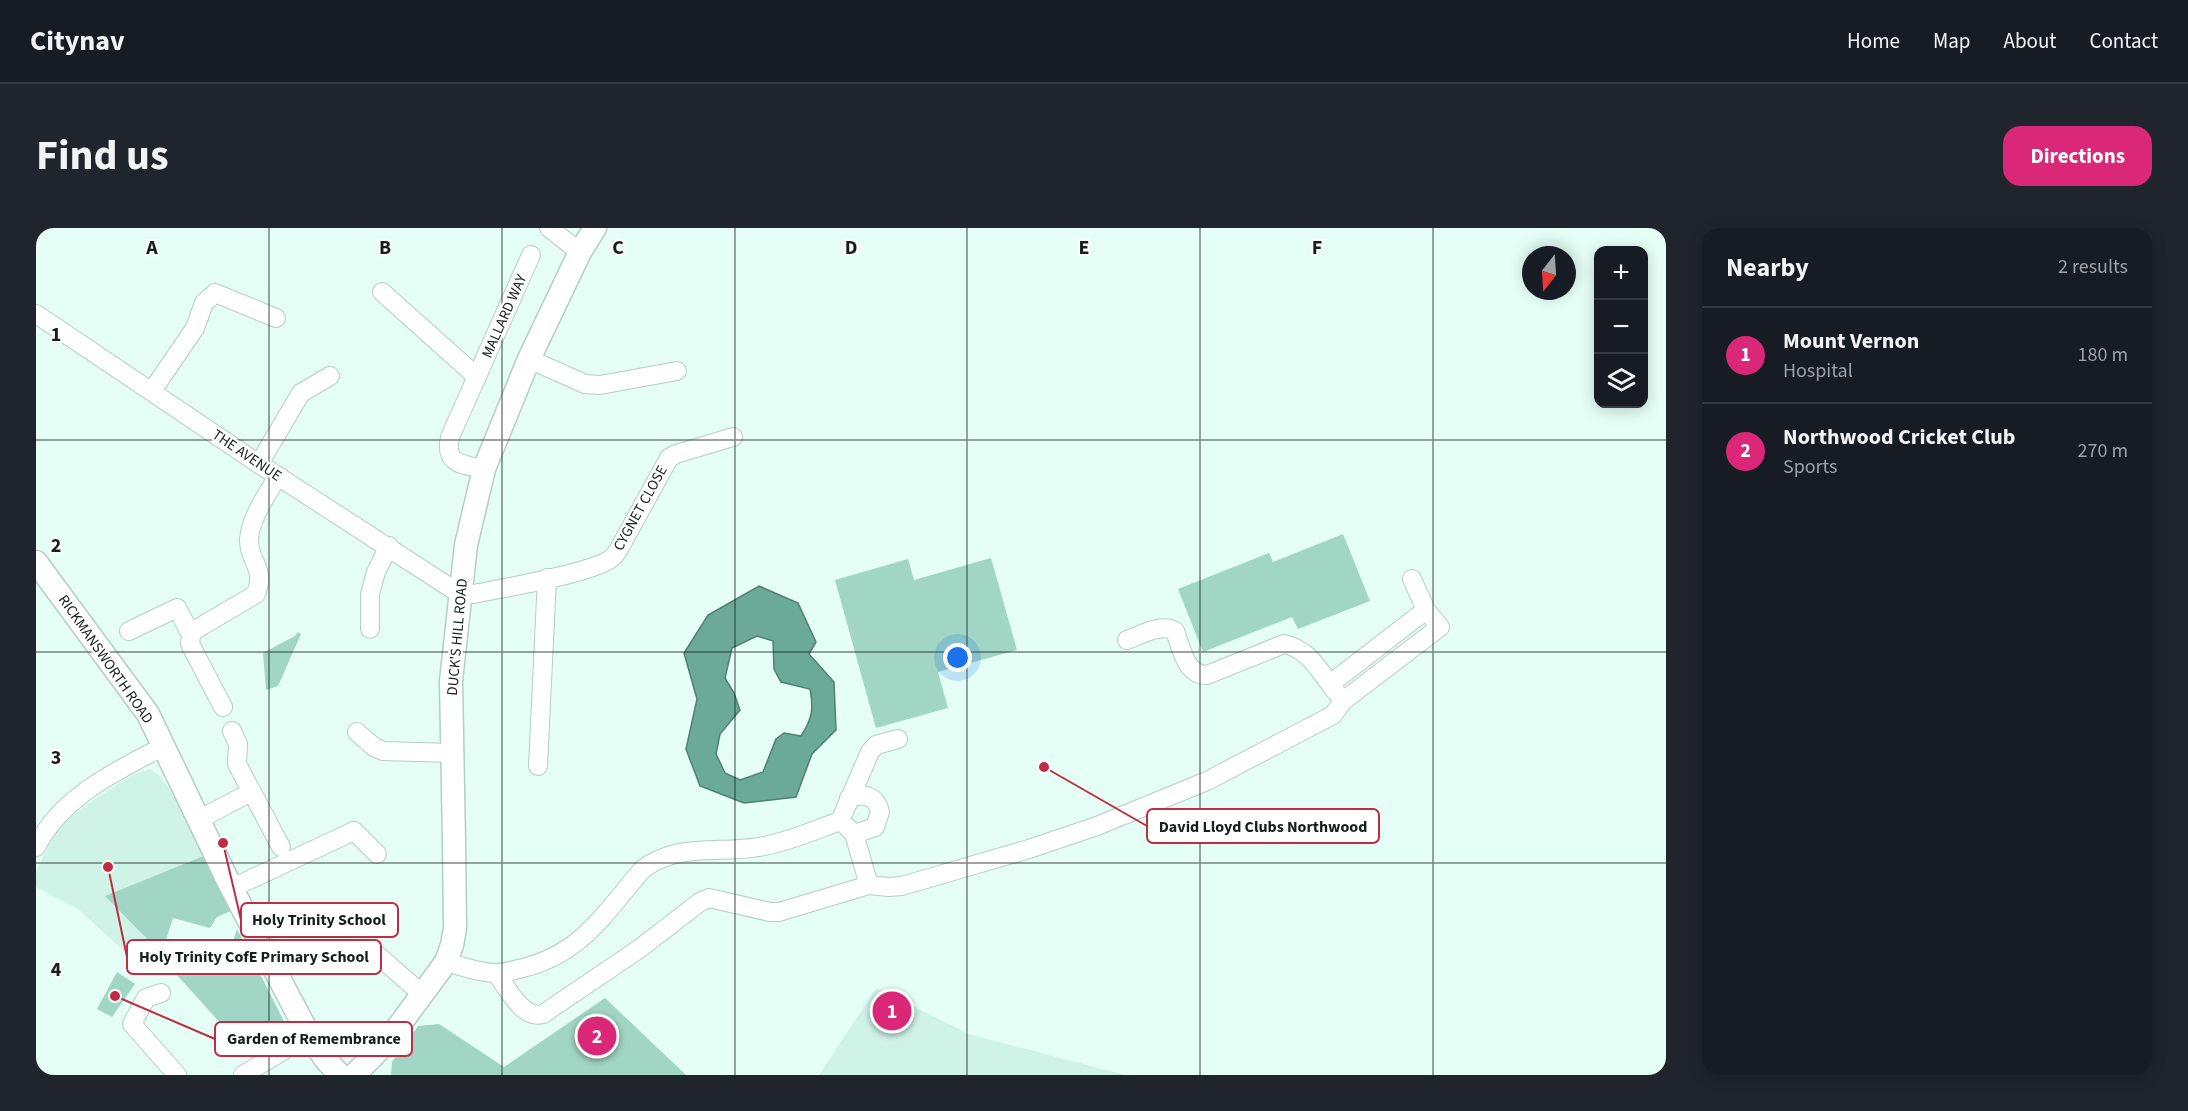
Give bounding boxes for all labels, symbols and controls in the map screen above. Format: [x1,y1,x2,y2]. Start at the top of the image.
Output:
text: Citynav [30,21,125,61]
text: Home [1847,26,1900,56]
text: Map [1933,26,1971,56]
text: About [2004,26,2056,56]
text: Contact [2089,26,2158,56]
text: Find us [36,126,169,186]
button: Directions [2003,126,2152,186]
text: A [145,234,158,262]
text: B [379,234,391,262]
text: C [612,234,624,262]
text: D [845,234,857,262]
text: E [1079,234,1089,262]
text: F [1312,234,1322,262]
north arrow [1522,246,1576,300]
map controls [1594,246,1648,408]
button: + [1594,246,1648,300]
text: Nearby [1726,249,1809,286]
text: 2 results [2058,253,2128,281]
street label: MALLARD WAY [477,270,533,361]
button: − [1594,300,1648,354]
text: 1 [51,321,61,349]
text: Mount Vernon [1783,325,1919,357]
text: 1 [1740,341,1751,369]
text: 180 m [2078,341,2128,369]
button: layers [1594,354,1648,408]
text: Hospital [1783,357,1853,385]
text: Northwood Cricket Club [1783,421,2015,453]
street label: THE AVENUE [208,424,286,486]
text: 2 [1740,437,1751,465]
text: 270 m [2078,437,2128,465]
text: Sports [1783,453,1838,481]
street label: CYGNET CLOSE [608,462,673,555]
text: 2 [51,532,61,560]
street label: DUCK'S HILL ROAD [442,578,473,696]
street label: RICKMANSWORTH ROAD [53,591,158,728]
your location [943,643,972,672]
text: 3 [51,744,61,772]
callout: David Lloyd Clubs Northwood [1147,809,1379,843]
text: David Lloyd Clubs Northwood [1159,816,1367,838]
callout: Holy Trinity School [241,903,398,937]
text: Holy Trinity School [252,909,386,931]
callout: Holy Trinity CofE Primary School [127,940,381,974]
text: Holy Trinity CofE Primary School [139,946,369,968]
text: 4 [51,956,62,984]
pin: 1 [872,988,912,1034]
pin: 2 [578,1014,616,1058]
callout: Garden of Remembrance [215,1022,412,1056]
text: Garden of Remembrance [227,1028,401,1050]

